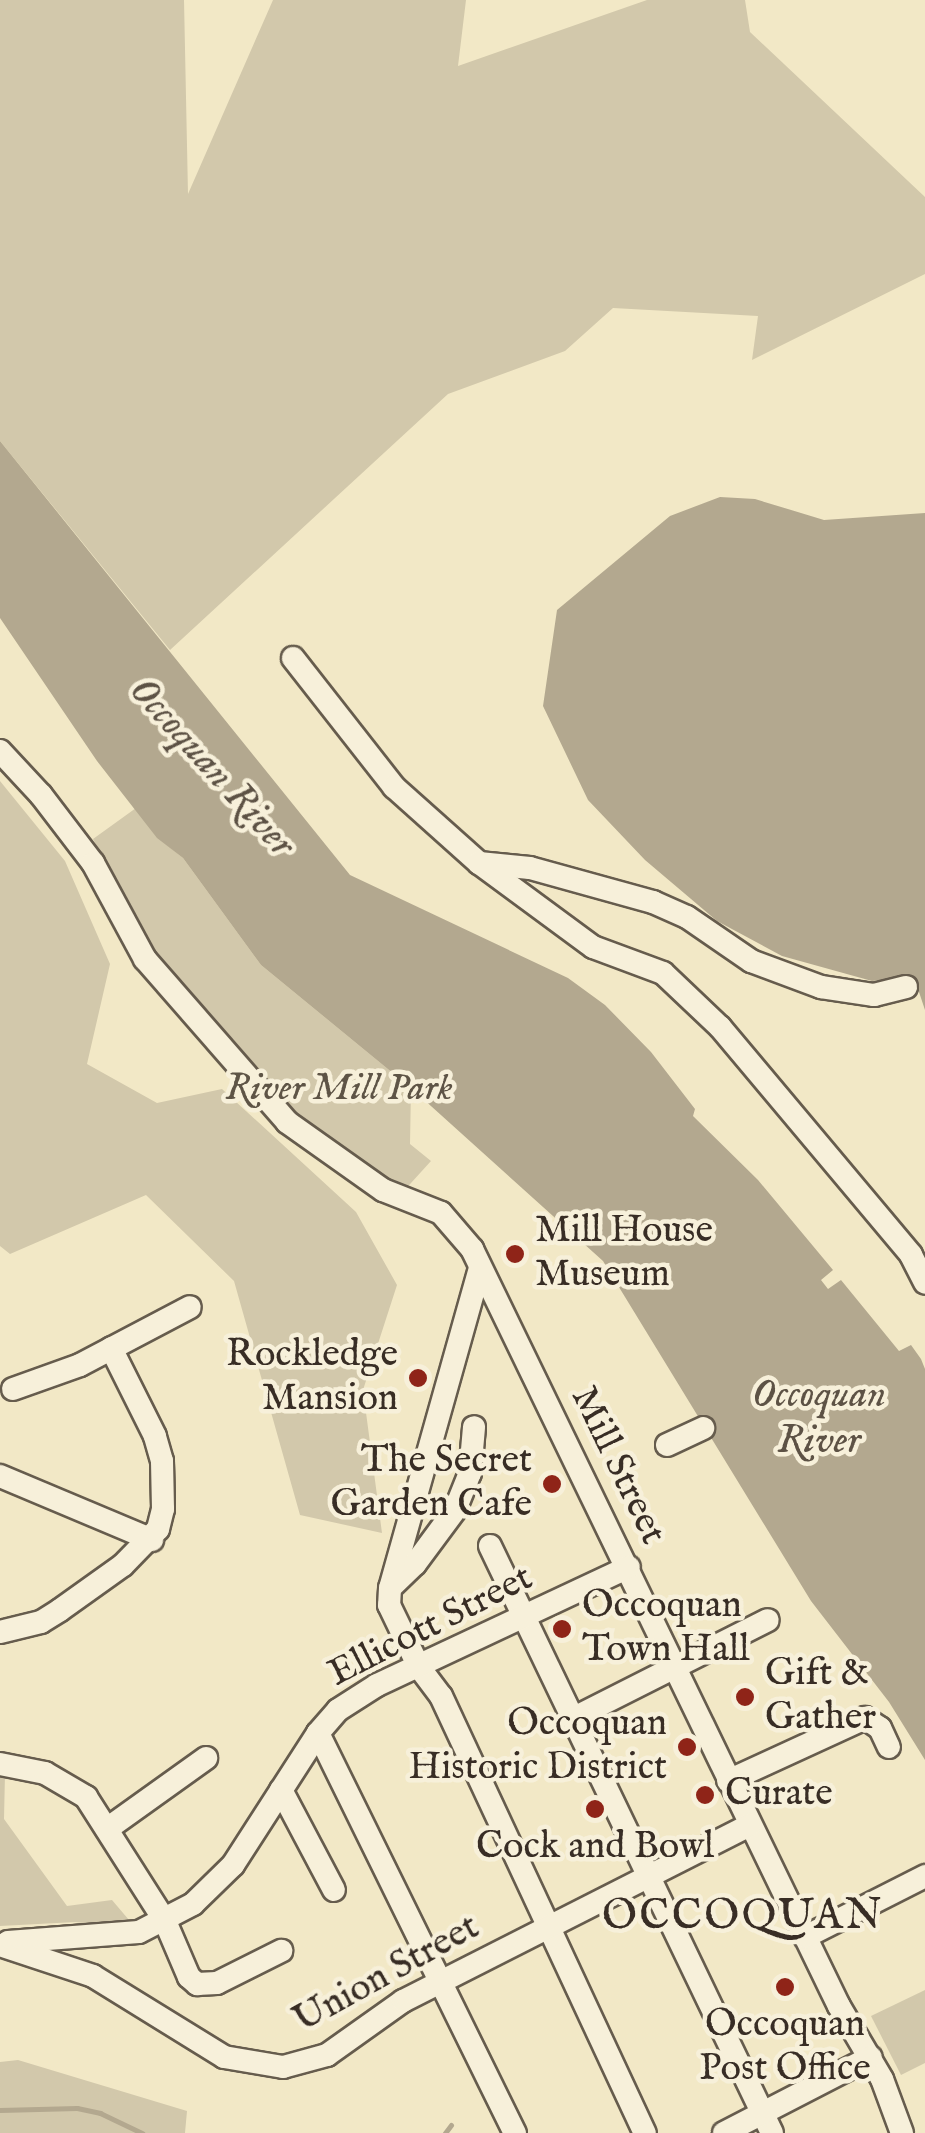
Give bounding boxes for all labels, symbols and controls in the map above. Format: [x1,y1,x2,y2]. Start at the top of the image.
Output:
water label: Occoquan River [118,668,304,868]
park label: River Mill Park [225,1067,453,1113]
place label: Mill House Museum [535,1209,713,1298]
marker: Mill House Museum [504,1243,526,1265]
place label: Rockledge Mansion [226,1333,398,1422]
marker: Rockledge Mansion [407,1367,429,1389]
water label: Occoquan River [752,1372,886,1466]
street label: Mill Street [559,1380,675,1552]
place label: The Secret Garden Cafe [330,1439,532,1528]
marker: The Secret Garden Cafe [541,1473,563,1495]
street label: Ellicott Street [321,1556,541,1698]
place label: Occoquan Town Hall [582,1584,750,1674]
marker: Occoquan Town Hall [551,1618,573,1640]
place label: Gift & Gather [765,1652,876,1742]
marker: Gift & Gather [734,1686,756,1708]
place label: Occoquan Historic District [409,1702,667,1792]
marker: Occoquan Historic District [676,1736,698,1758]
place label: Curate [725,1772,833,1818]
marker: Curate [694,1784,716,1806]
marker: Cock and Bowl [584,1798,606,1820]
place label: Cock and Bowl [476,1825,714,1871]
district label: OCCOQUAN [602,1892,884,1942]
street label: Union Street [286,1905,488,2045]
marker: Occoquan Post Office [774,1976,796,1998]
place label: Occoquan Post Office [699,2003,871,2092]

